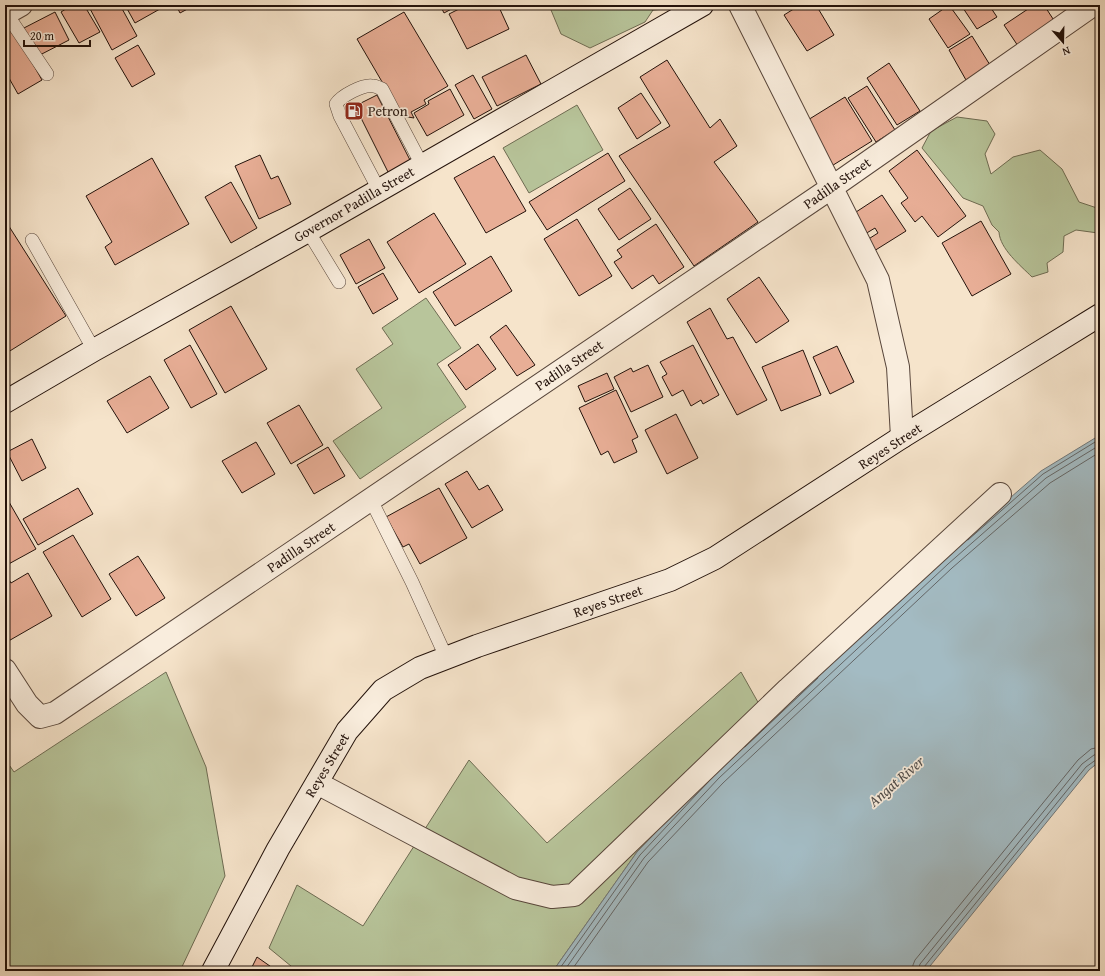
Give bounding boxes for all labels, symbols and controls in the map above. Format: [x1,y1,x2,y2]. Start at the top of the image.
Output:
scale bar [24,22,90,48]
north arrow [1043,22,1083,62]
text: 20 m [30,27,54,44]
text: N [1060,43,1073,60]
fuel station icon: Petron [343,100,365,122]
place label: Petron [368,101,408,121]
street label: Padilla Street [799,152,875,214]
street label: Governor Padilla Street [290,161,418,247]
street label: Padilla Street [531,335,607,395]
street label: Reyes Street [854,418,926,474]
street label: Padilla Street [263,517,339,577]
street label: Reyes Street [571,580,645,622]
street label: Reyes Street [300,729,354,801]
water label: Angat River [863,751,929,812]

